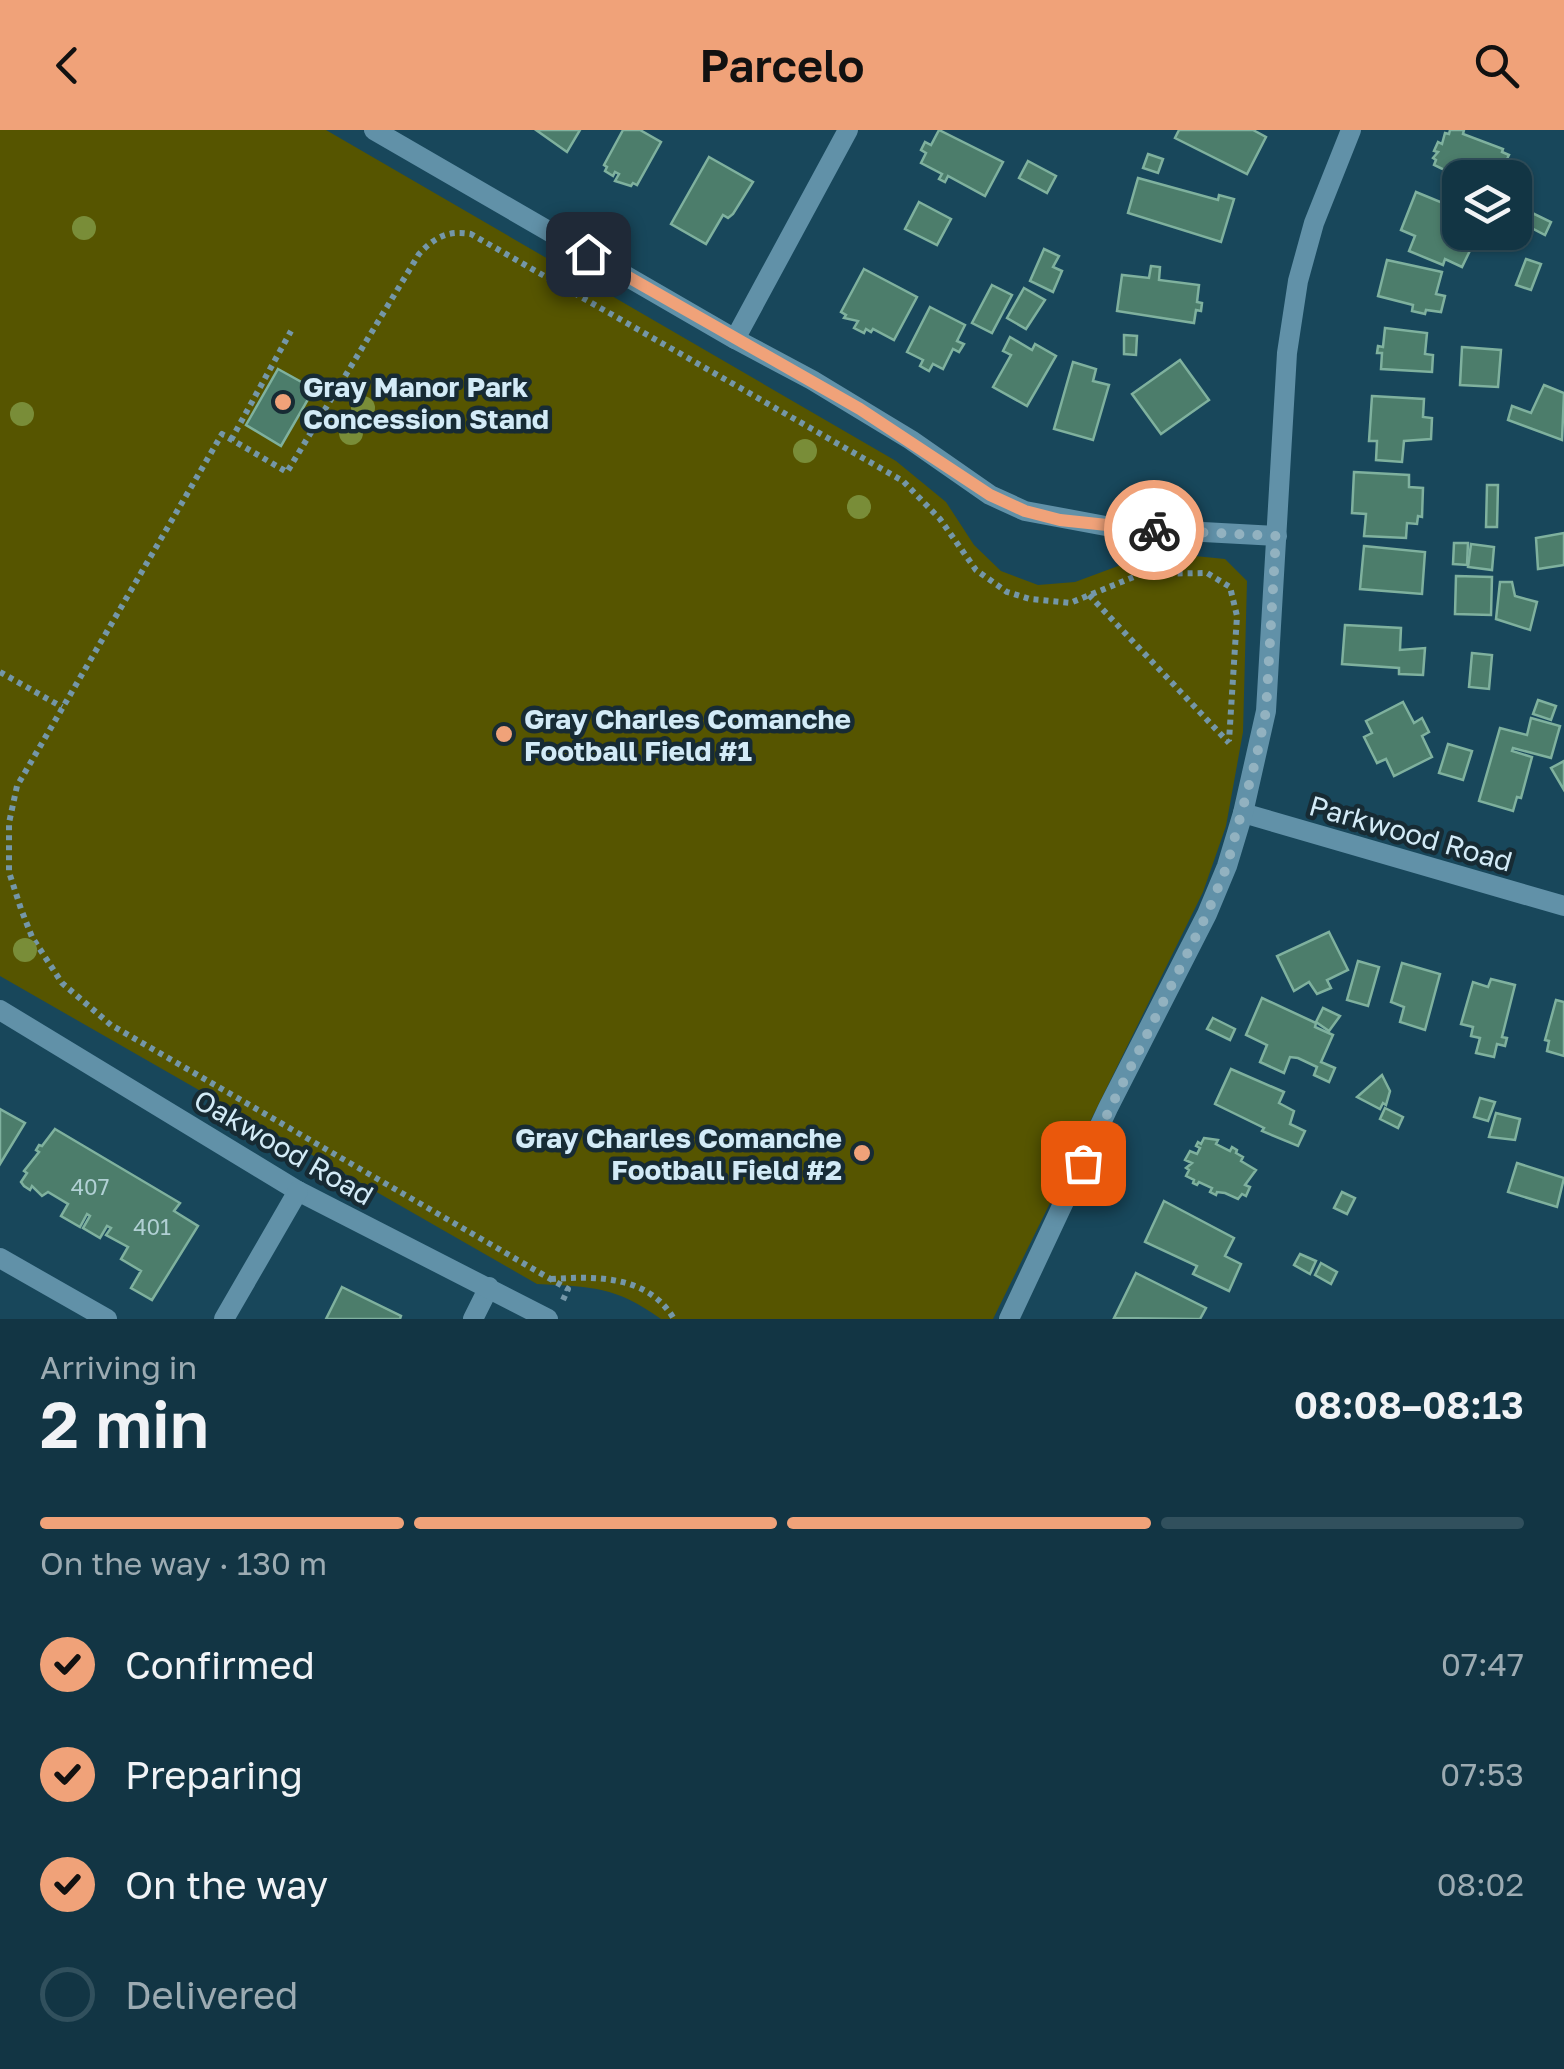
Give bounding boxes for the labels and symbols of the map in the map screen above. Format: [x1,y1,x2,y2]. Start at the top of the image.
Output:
pin [546,212,631,297]
place label: Gray Manor Park Concession Stand [303,370,549,435]
marker: Gray Manor Park Concession Stand [272,391,294,413]
courier [1104,480,1204,580]
place label: Gray Charles Comanche Football Field #1 [524,702,851,767]
marker: Gray Charles Comanche Football Field #1 [493,723,515,745]
street label: Parkwood Road [1306,788,1516,878]
street label: Oakwood Road [189,1082,379,1212]
place label: Gray Charles Comanche Football Field #2 [515,1121,842,1186]
pin [1041,1121,1126,1206]
marker: Gray Charles Comanche Football Field #2 [851,1142,873,1164]
house number: 407 [71,1173,109,1200]
house number: 401 [133,1213,171,1240]

